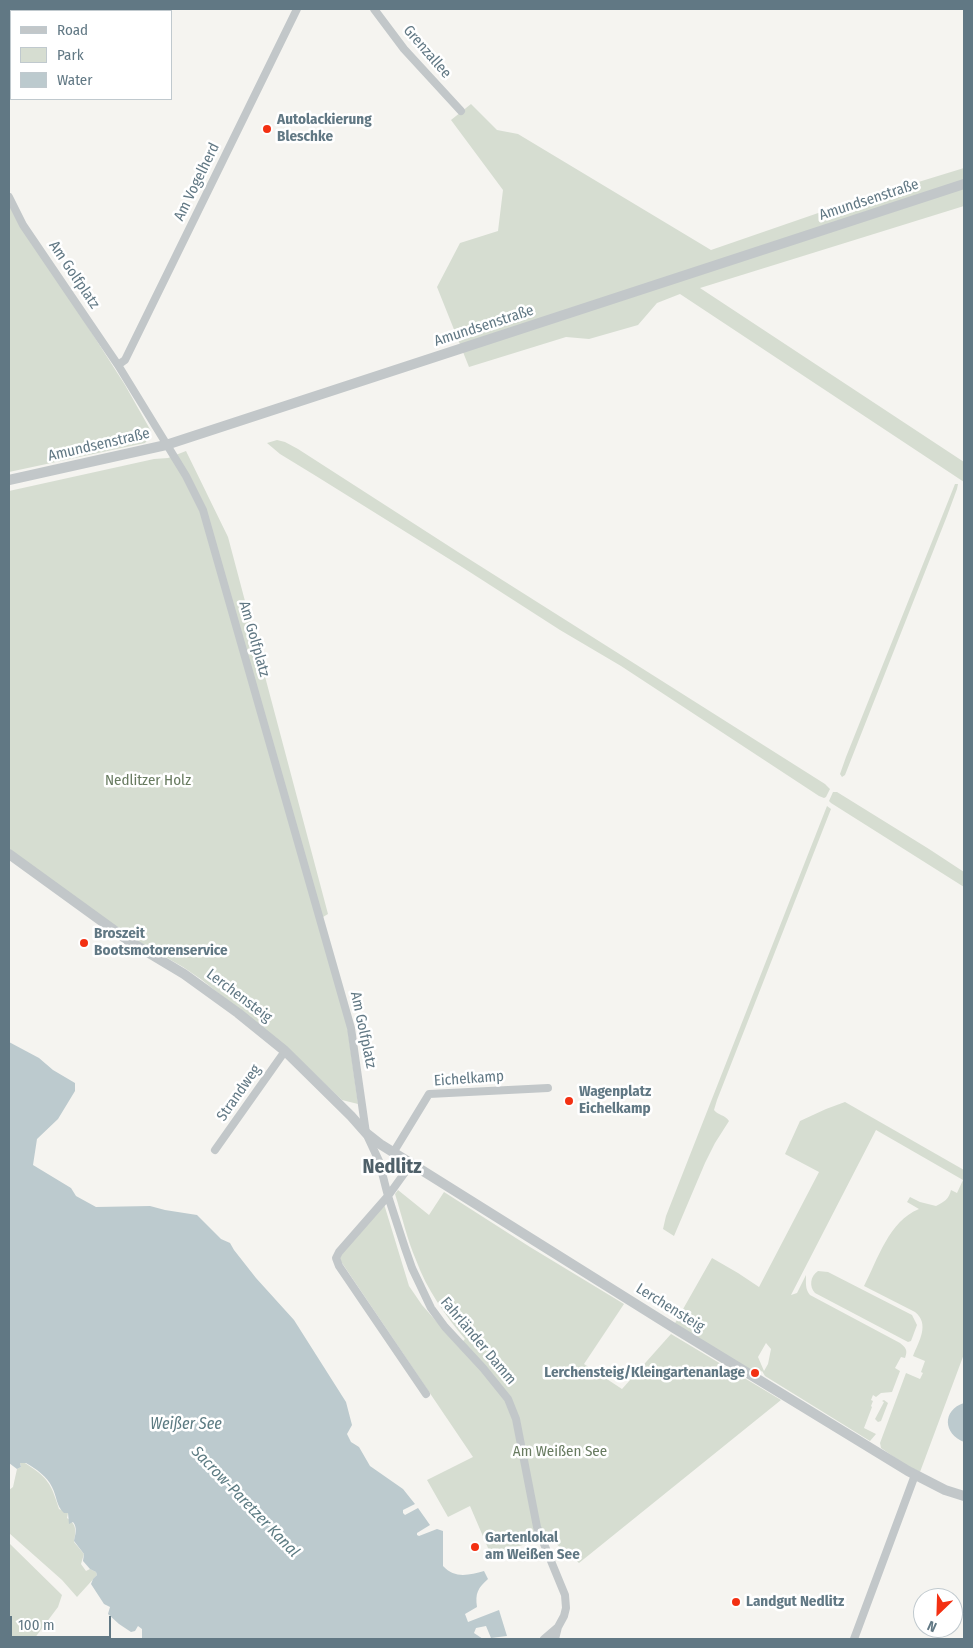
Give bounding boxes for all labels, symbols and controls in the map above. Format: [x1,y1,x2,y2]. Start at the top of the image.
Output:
legend [10,10,172,100]
text: Road [57,21,88,39]
street label: Grenzallee [399,22,455,82]
text: Park [57,46,84,64]
text: Water [57,71,92,89]
place label: Autolackierung Bleschke [277,111,372,146]
marker: Autolackierung Bleschke [261,123,273,135]
street label: Am Vogelherd [170,140,224,224]
street label: Amundsenstraße [817,175,921,225]
street label: Am Golfplatz [45,238,103,312]
street label: Amundsenstraße [432,301,536,351]
street label: Amundsenstraße [46,425,152,465]
street label: Am Golfplatz [235,599,273,679]
park label: Nedlitzer Holz [105,772,191,790]
place label: Broszeit Bootsmotorenservice [94,925,228,960]
marker: Broszeit Bootsmotorenservice [78,937,90,949]
street label: Lerchensteig [203,965,275,1027]
street label: Am Golfplatz [346,990,380,1070]
street label: Strandweg [213,1061,265,1125]
street label: Eichelkamp [433,1068,505,1090]
place label: Wagenplatz Eichelkamp [579,1083,651,1118]
marker: Wagenplatz Eichelkamp [563,1095,575,1107]
district label: Nedlitz [362,1155,422,1179]
street label: Lerchensteig [632,1280,708,1336]
street label: Fahrländer Damm [436,1294,520,1388]
place label: Lerchensteig/Kleingartenanlage [544,1364,745,1382]
marker: Lerchensteig/Kleingartenanlage [749,1367,761,1379]
water label: Weißer See [150,1415,222,1435]
water label: Sacrow-Paretzer Kanal [187,1442,303,1562]
park label: Am Weißen See [513,1443,607,1461]
place label: Gartenlokal am Weißen See [485,1529,580,1564]
marker: Gartenlokal am Weißen See [469,1541,481,1553]
north arrow [913,1588,963,1638]
place label: Landgut Nedlitz [746,1593,844,1611]
marker: Landgut Nedlitz [730,1596,742,1608]
scale bar [12,1606,114,1638]
text: 100 m [18,1616,55,1634]
text: N [925,1617,939,1636]

